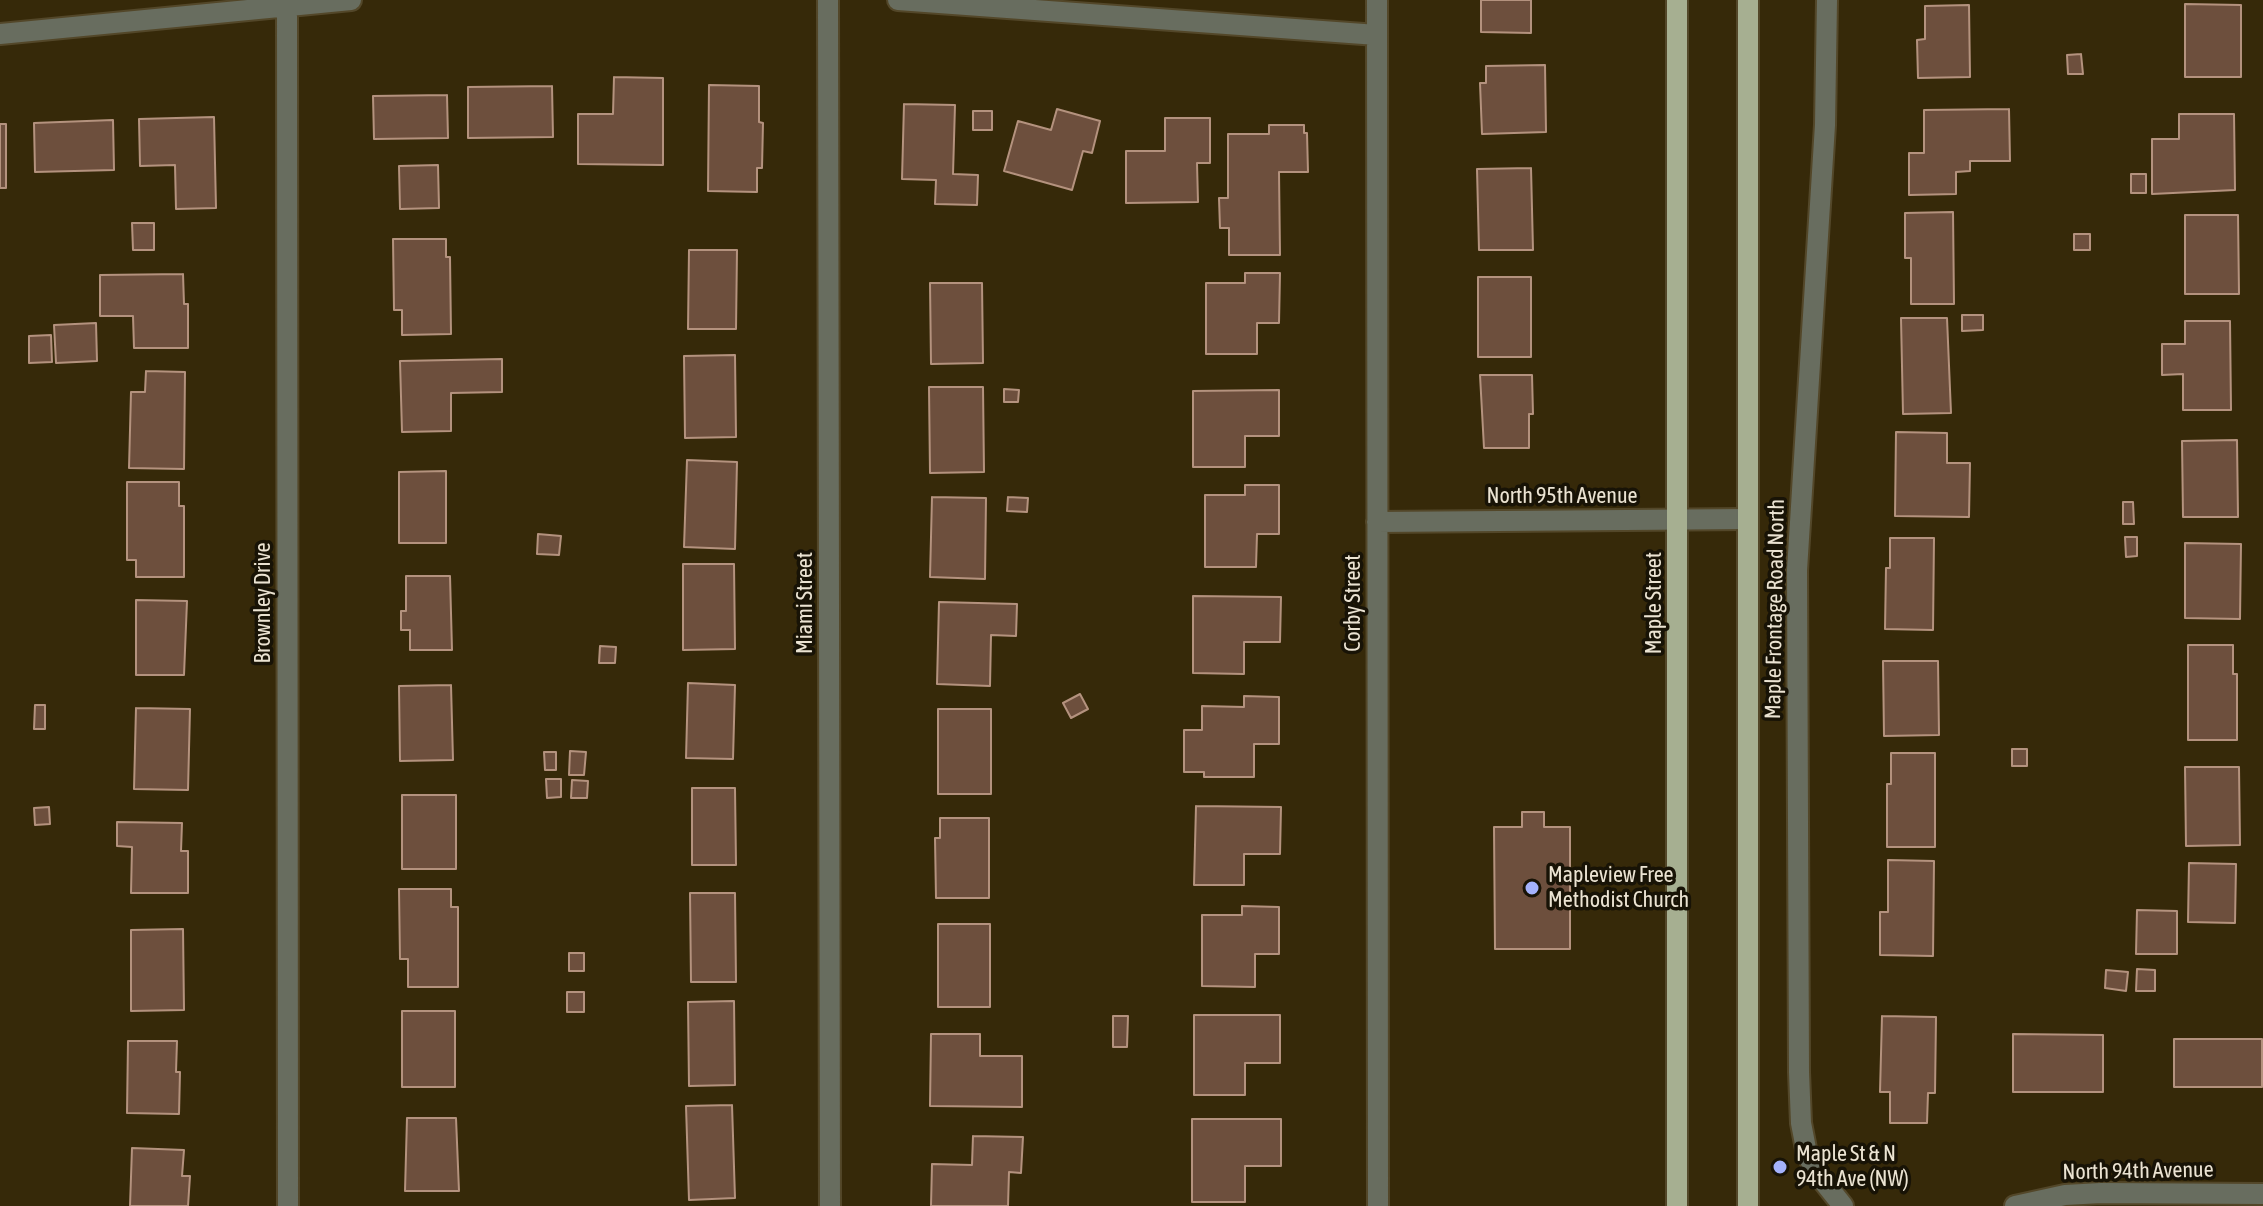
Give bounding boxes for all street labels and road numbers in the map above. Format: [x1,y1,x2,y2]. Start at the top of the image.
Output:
street label: North 95th Avenue [1486,483,1638,509]
street label: Maple Frontage Road North [1760,499,1790,719]
street label: Brownley Drive [250,543,276,663]
street label: Miami Street [792,552,818,654]
street label: Maple Street [1641,552,1667,654]
street label: Corby Street [1340,554,1366,652]
street label: North 94th Avenue [2062,1156,2214,1186]

